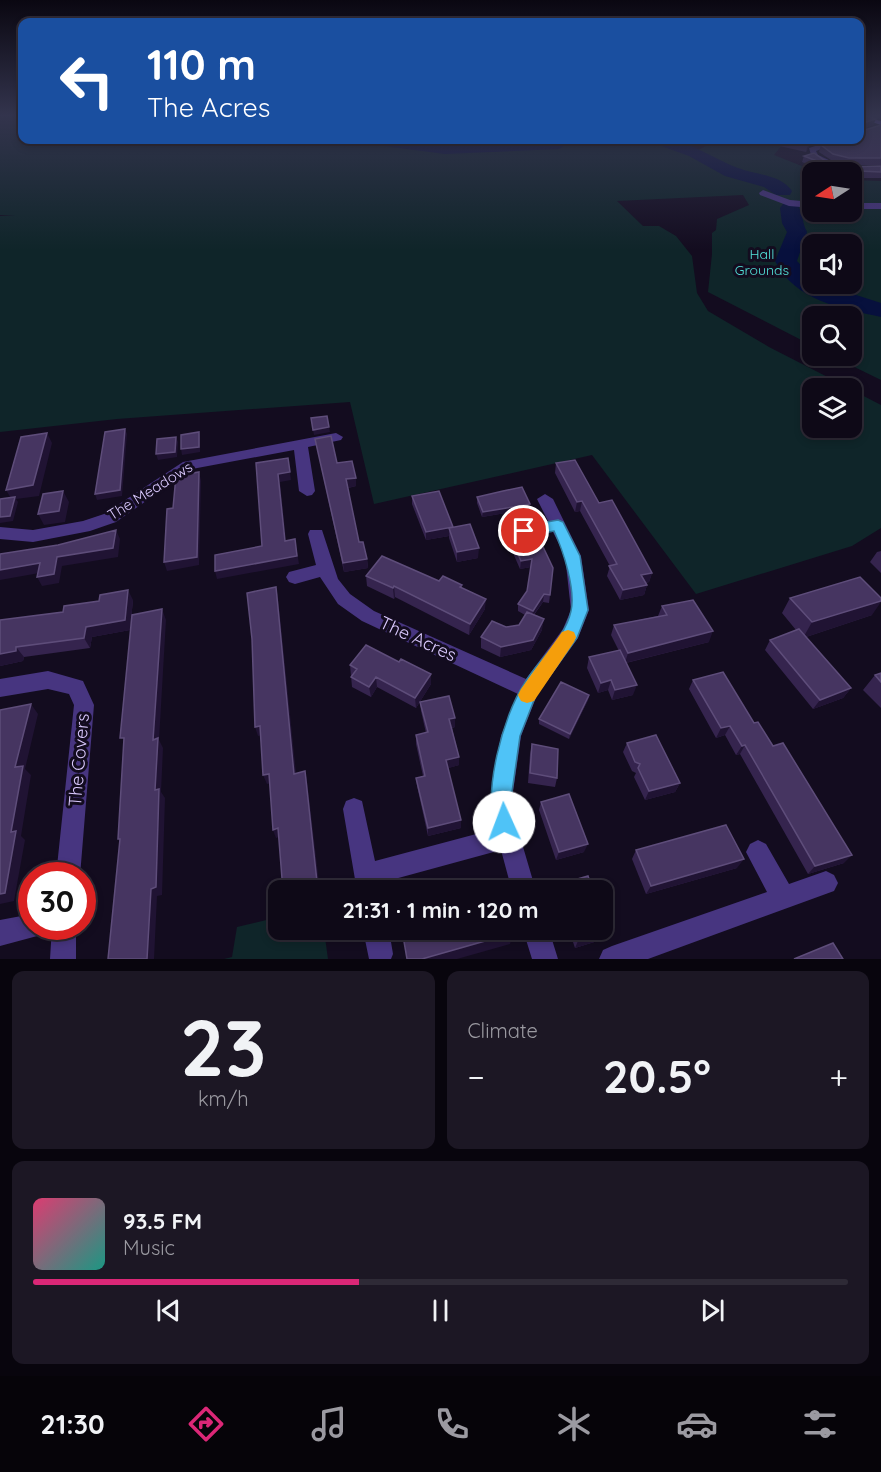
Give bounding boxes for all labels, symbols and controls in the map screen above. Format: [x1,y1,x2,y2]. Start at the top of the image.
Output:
text: 110 m [147,38,256,91]
icon: left [48,42,126,120]
text: The Acres [147,90,270,124]
north arrow [802,162,862,222]
map controls [802,162,862,438]
button: sound [802,234,862,294]
park label: Hall Grounds [735,245,789,279]
button: search [802,306,862,366]
button: layers [802,378,862,438]
street label: The Meadows [104,457,196,524]
pin [498,505,549,556]
icon: arrive [507,514,540,547]
street label: The Acres [376,611,460,666]
street label: The Covers [63,712,94,808]
position arrow [472,790,536,854]
speed limit sign: 30 [18,862,96,940]
text: 21:31 · 1 min · 120 m [342,896,539,924]
text: 23 [180,998,266,1096]
text: Climate [468,1018,538,1043]
text: 20.5° [603,1048,711,1104]
text: − [468,1056,485,1097]
text: + [829,1056,848,1097]
text: km/h [198,1086,249,1111]
text: 93.5 FM [123,1207,202,1235]
text: Music [123,1235,175,1260]
icon: previous [152,1294,185,1327]
icon: pause [424,1294,457,1327]
icon: next [696,1294,729,1327]
icon: directions [185,1403,227,1445]
icon: music [308,1403,350,1445]
icon: phone [431,1403,473,1445]
icon: climate [553,1403,595,1445]
icon: car [676,1403,718,1445]
icon: filters [799,1403,841,1445]
text: 21:30 [40,1407,105,1441]

